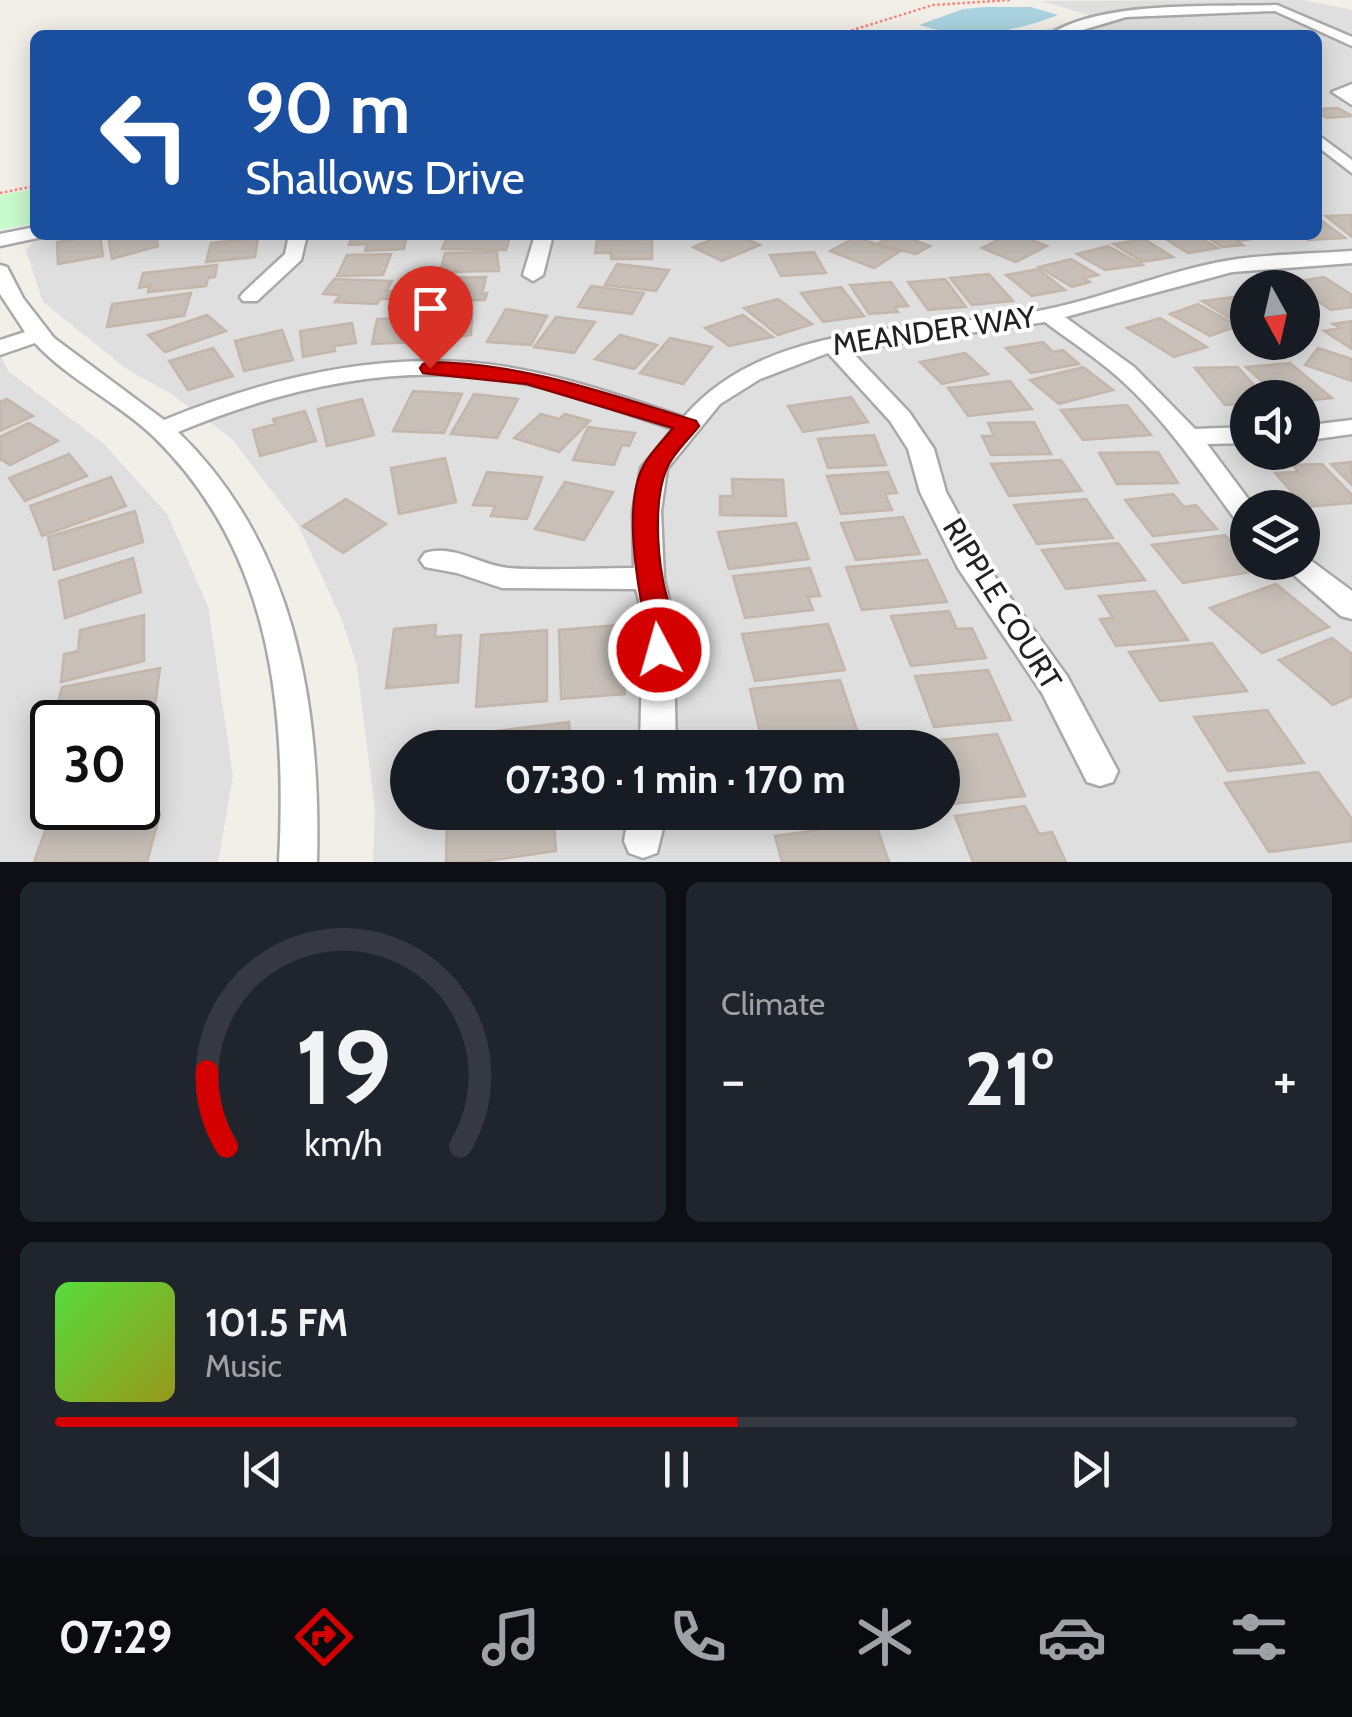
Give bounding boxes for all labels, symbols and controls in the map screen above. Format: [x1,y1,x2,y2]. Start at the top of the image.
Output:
text: 90 m [245,65,410,151]
icon: left [80,70,210,200]
text: Shallows Drive [245,151,525,205]
pin [388,266,473,369]
north arrow [1230,270,1320,360]
map controls [1230,270,1320,580]
icon: arrive [403,281,458,336]
street label: MEANDER WAY [830,298,1039,363]
button: sound [1230,380,1320,470]
button: layers [1230,490,1320,580]
street label: RIPPLE COURT [935,511,1070,696]
position arrow [607,598,711,702]
speed limit sign: 30 [30,700,160,830]
text: 07:30 · 1 min · 170 m [505,756,845,803]
text: Climate [721,984,825,1023]
text: 19 [295,1004,391,1130]
text: 21° [964,1033,1054,1124]
text: − [721,1046,745,1113]
text: + [1273,1046,1297,1113]
text: km/h [304,1122,382,1165]
text: 101.5 FM [205,1299,348,1346]
text: Music [205,1346,282,1385]
icon: previous [235,1442,290,1497]
icon: pause [649,1442,704,1497]
icon: next [1063,1442,1118,1497]
icon: directions [289,1602,359,1672]
icon: music [476,1602,546,1672]
icon: phone [663,1602,733,1672]
icon: climate [850,1602,920,1672]
icon: car [1037,1602,1107,1672]
icon: filters [1224,1602,1294,1672]
text: 07:29 [58,1610,172,1664]

